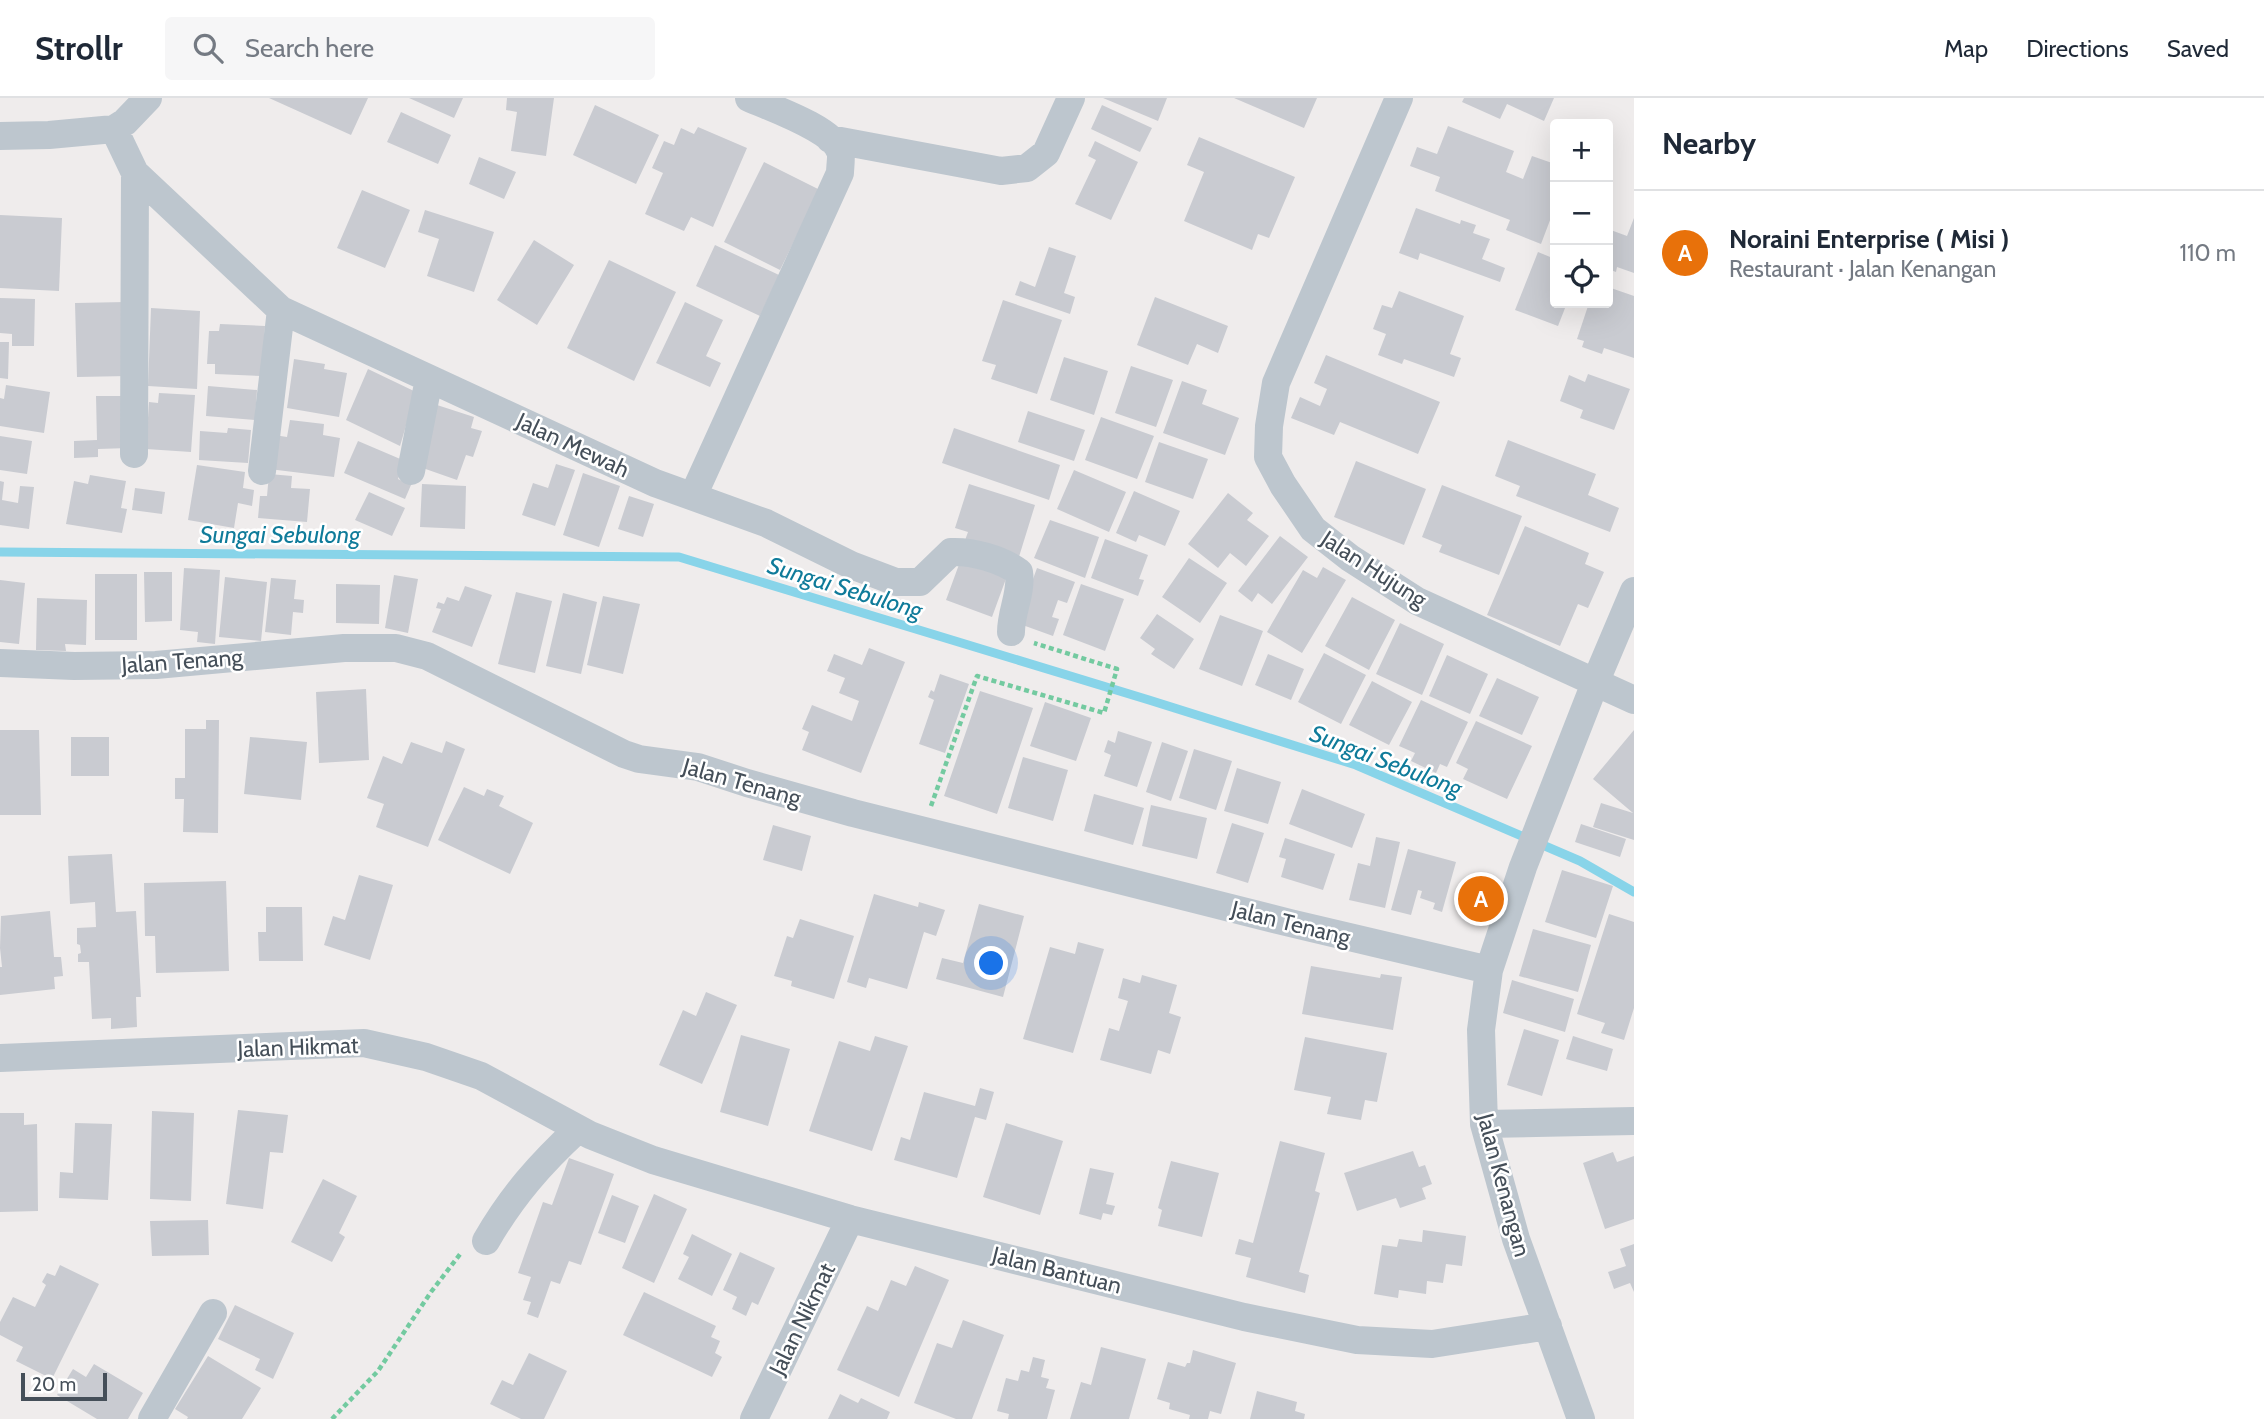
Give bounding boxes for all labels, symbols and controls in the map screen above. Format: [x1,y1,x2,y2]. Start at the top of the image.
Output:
search box [165,17,655,80]
text: Strollr [35,28,123,68]
icon: search [189,29,227,67]
text: Search here [245,32,374,64]
text: Map [1944,34,1988,63]
text: Directions [2026,34,2129,63]
text: Saved [2167,34,2229,63]
map controls [1550,119,1613,308]
button: + [1550,119,1613,182]
text: Nearby [1662,125,1756,162]
button: − [1550,182,1613,245]
text: Noraini Enterprise ( Misi ) [1729,223,2009,255]
text: A [1678,239,1692,267]
text: 110 m [2180,239,2236,267]
button: locate [1550,245,1613,308]
text: Restaurant · Jalan Kenangan [1729,255,1996,283]
street label: Jalan Mewah [511,406,634,483]
water label: Sungai Sebulong [200,520,361,549]
street label: Jalan Hujung [1315,524,1433,614]
water label: Sungai Sebulong [764,550,927,625]
street label: Jalan Tenang [119,643,244,679]
water label: Sungai Sebulong [1306,718,1467,803]
street label: Jalan Tenang [679,752,805,812]
pin: A [1458,873,1504,925]
street label: Jalan Tenang [1228,894,1354,951]
your location [974,946,1008,980]
street label: Jalan Hikmat [236,1031,359,1063]
street label: Jalan Kenangan [1471,1109,1537,1260]
street label: Jalan Bantuan [988,1240,1125,1300]
street label: Jalan Nikmat [762,1258,841,1380]
scale bar [21,1370,107,1402]
text: 20 m [32,1373,76,1396]

